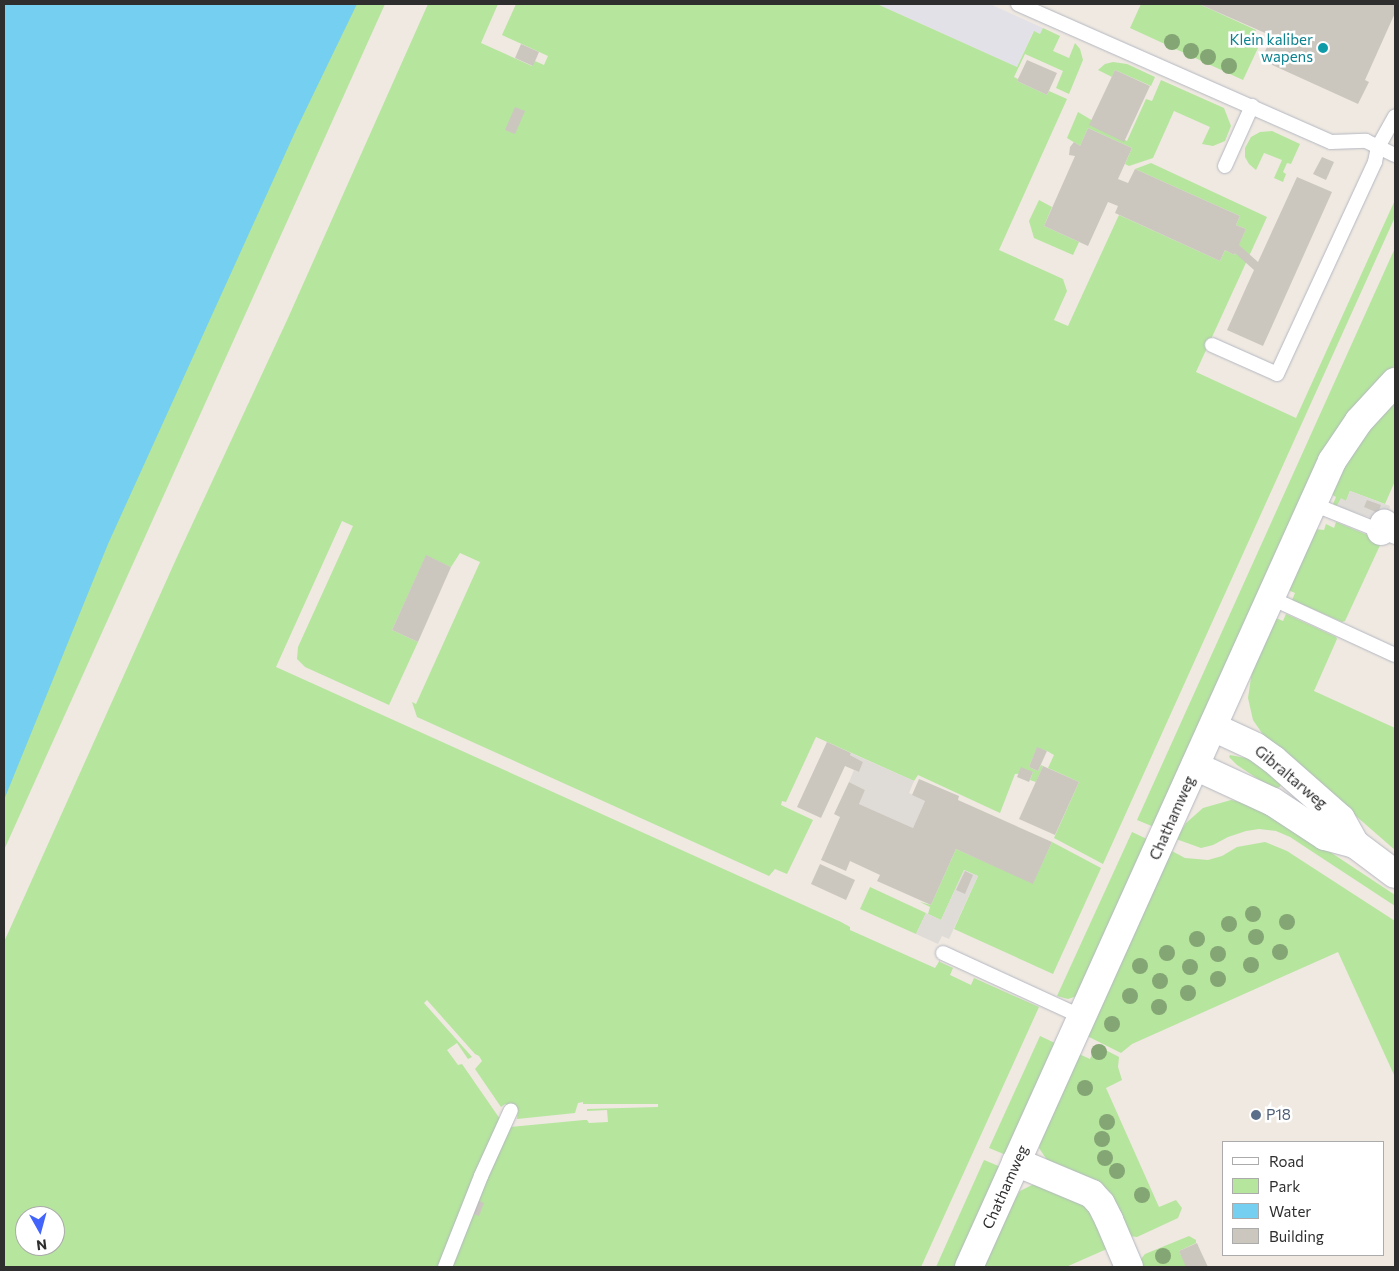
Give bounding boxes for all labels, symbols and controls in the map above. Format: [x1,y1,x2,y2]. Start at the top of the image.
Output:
place label: Klein kaliber wapens [1229,30,1313,65]
marker: Klein kaliber wapens [1317,42,1329,54]
street label: Gibraltarweg [1251,742,1331,812]
street label: Chathamweg [1145,773,1199,863]
place label: P18 [1266,1106,1291,1124]
marker: P18 [1250,1109,1262,1121]
legend [1222,1141,1384,1256]
street label: Chathamweg [978,1142,1032,1232]
text: Road [1269,1152,1304,1170]
text: Park [1269,1177,1300,1195]
text: Water [1269,1202,1311,1220]
north arrow [15,1206,65,1256]
text: Building [1269,1227,1324,1245]
text: N [36,1236,48,1254]

